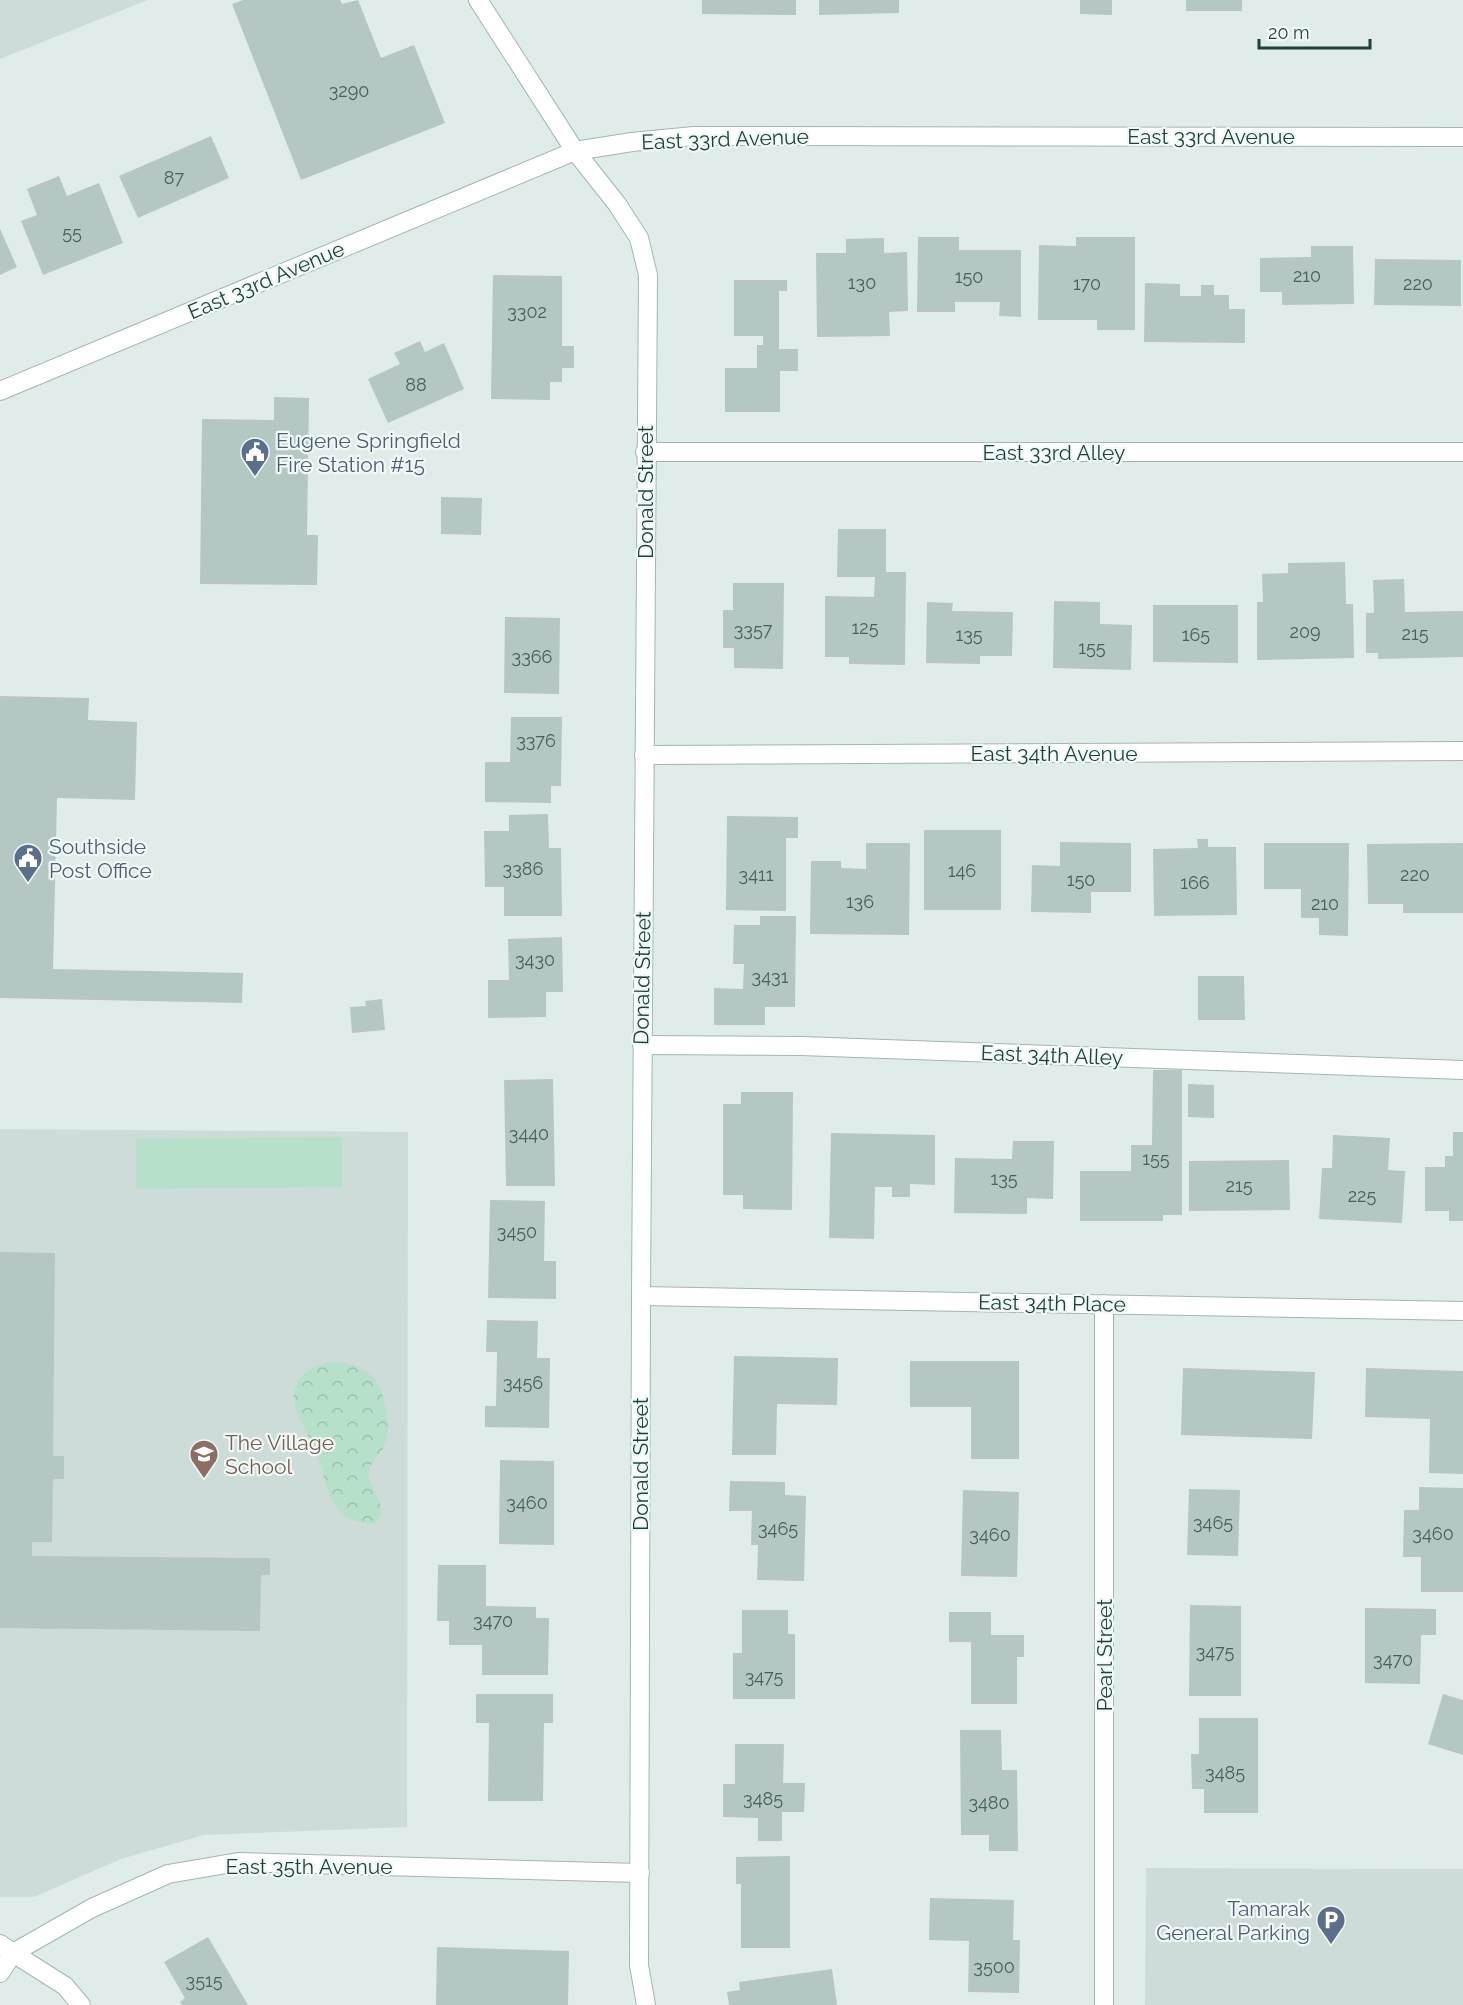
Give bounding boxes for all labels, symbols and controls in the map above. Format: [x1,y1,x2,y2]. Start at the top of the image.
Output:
scale bar [1259,12,1370,50]
text: 20 m [1268,22,1310,43]
house number: 3290 [329,80,369,101]
street label: East 33rd Avenue [641,124,809,154]
street label: East 33rd Avenue [1127,124,1295,149]
house number: 87 [164,167,185,188]
house number: 55 [62,222,82,243]
street label: East 33rd Avenue [184,236,348,324]
house number: 210 [1293,265,1321,286]
house number: 150 [955,266,983,287]
house number: 130 [848,272,876,293]
house number: 170 [1073,273,1101,294]
house number: 220 [1403,273,1433,294]
house number: 3302 [507,301,547,322]
house number: 88 [405,374,427,395]
street label: Donald Street [633,425,658,559]
place label: Eugene Springfield Fire Station #15 [276,428,461,477]
public building icon: Eugene Springfield Fire Station #15 [239,436,271,478]
street label: East 33rd Alley [983,440,1126,465]
house number: 125 [852,617,879,638]
house number: 3357 [734,619,773,640]
house number: 209 [1290,621,1320,642]
house number: 215 [1402,623,1429,644]
house number: 135 [955,624,983,645]
house number: 165 [1182,624,1210,645]
house number: 155 [1078,637,1106,658]
house number: 3366 [512,646,553,667]
house number: 3376 [516,730,556,751]
street label: East 34th Avenue [970,741,1138,766]
place label: Southside Post Office [49,834,152,883]
public building icon: Southside Post Office [12,842,44,884]
house number: 3386 [503,858,544,879]
house number: 146 [948,860,976,881]
house number: 3411 [739,864,774,885]
house number: 220 [1400,864,1430,885]
house number: 150 [1067,869,1095,890]
house number: 166 [1180,872,1210,893]
house number: 136 [846,891,874,912]
house number: 210 [1311,893,1339,914]
street label: Donald Street [628,911,656,1045]
house number: 3430 [515,949,555,970]
house number: 3431 [752,966,789,987]
street label: East 34th Alley [980,1040,1124,1070]
house number: 3440 [509,1123,549,1144]
house number: 155 [1142,1148,1170,1169]
house number: 135 [990,1168,1018,1189]
house number: 215 [1226,1175,1253,1196]
house number: 225 [1348,1185,1376,1206]
house number: 3450 [497,1221,537,1242]
street label: East 34th Place [978,1289,1126,1317]
house number: 3456 [503,1372,543,1393]
street label: Donald Street [628,1397,653,1531]
place label: The Village School [225,1430,334,1479]
school or university icon: The Village School [188,1438,220,1480]
house number: 3460 [506,1492,548,1513]
house number: 3465 [1193,1512,1233,1533]
house number: 3465 [758,1518,798,1539]
house number: 3460 [1412,1523,1454,1544]
house number: 3460 [969,1524,1011,1545]
street label: Pearl Street [1092,1599,1117,1711]
house number: 3470 [473,1610,513,1631]
house number: 3475 [1196,1641,1234,1662]
house number: 3470 [1373,1649,1413,1670]
house number: 3475 [745,1666,783,1687]
house number: 3485 [1205,1762,1245,1783]
house number: 3485 [743,1788,783,1809]
house number: 3480 [968,1792,1010,1813]
street label: East 35th Avenue [225,1854,393,1879]
place label: Tamarak General Parking [1156,1896,1310,1945]
parking icon: Tamarak General Parking [1315,1904,1347,1946]
house number: 3500 [973,1956,1015,1977]
house number: 3515 [186,1970,223,1991]

